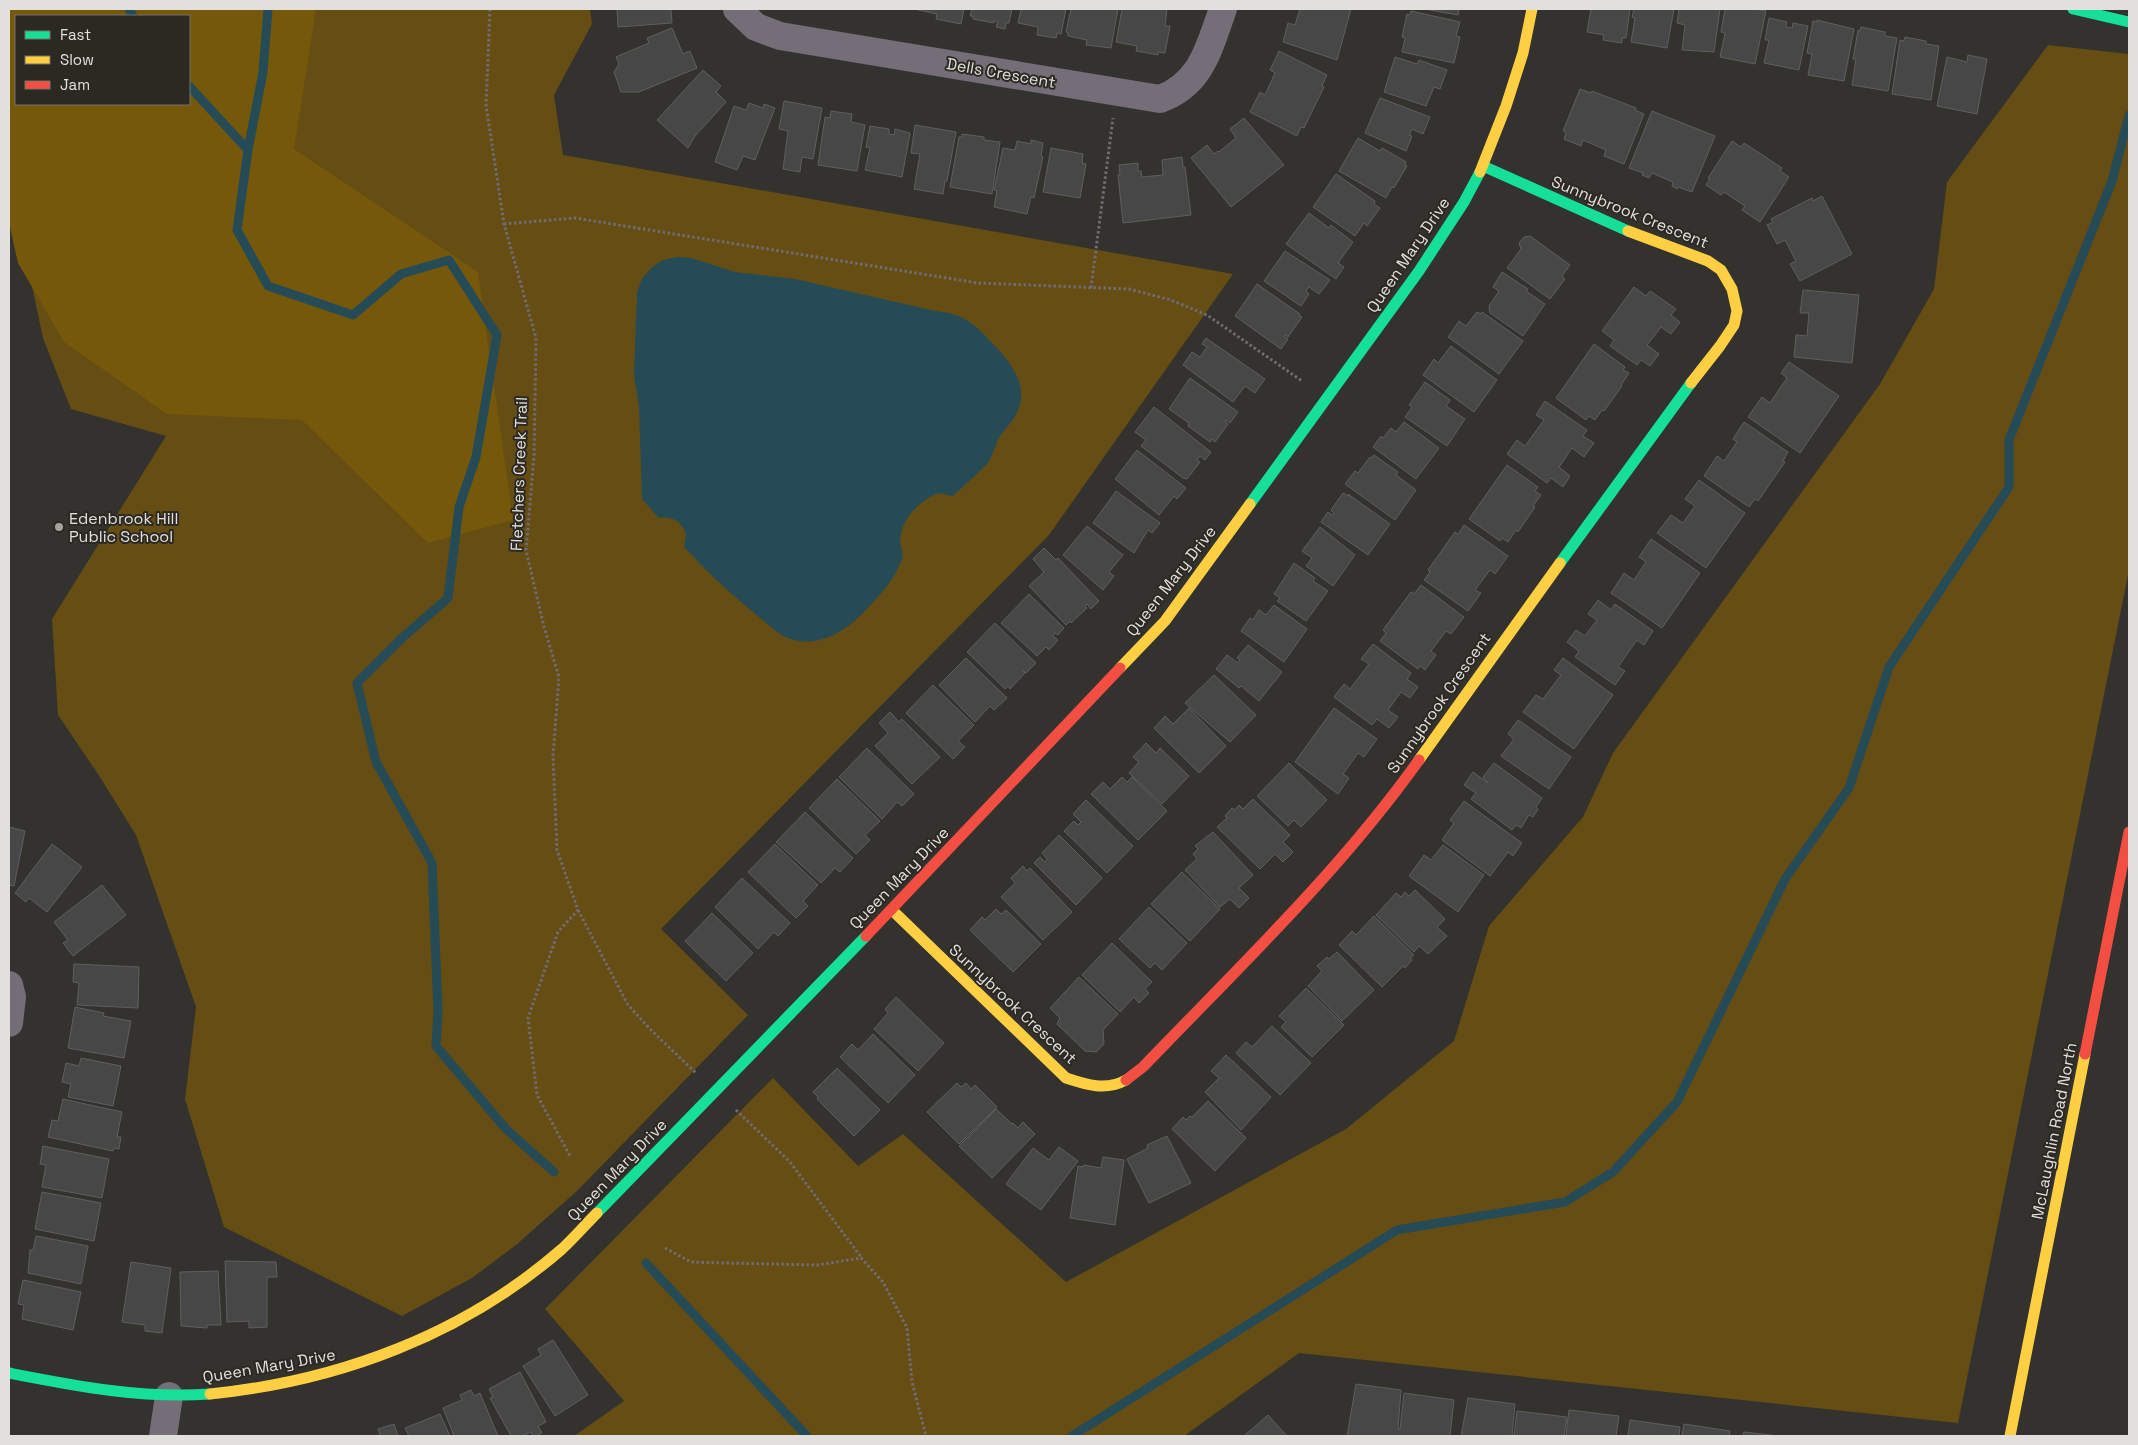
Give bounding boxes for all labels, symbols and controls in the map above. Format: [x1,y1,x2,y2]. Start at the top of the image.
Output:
legend [15,15,190,105]
text: Fast [60,25,91,44]
text: Slow [60,50,94,69]
street label: Dells Crescent [945,53,1057,93]
text: Jam [60,75,90,94]
street label: Sunnybrook Crescent [1548,171,1712,253]
street label: Queen Mary Drive [1362,193,1454,317]
street label: Fletchers Creek Trail [506,397,532,551]
place label: Edenbrook Hill Public School [69,508,178,547]
marker: Edenbrook Hill Public School [53,521,65,533]
street label: Queen Mary Drive [1121,521,1221,641]
street label: Sunnybrook Crescent [1382,628,1496,778]
street label: Queen Mary Drive [845,822,953,934]
street label: Sunnybrook Crescent [945,939,1081,1069]
street label: McLaughlin Road North [2027,1041,2081,1221]
street label: Queen Mary Drive [563,1114,671,1226]
street label: Queen Mary Drive [201,1344,337,1388]

